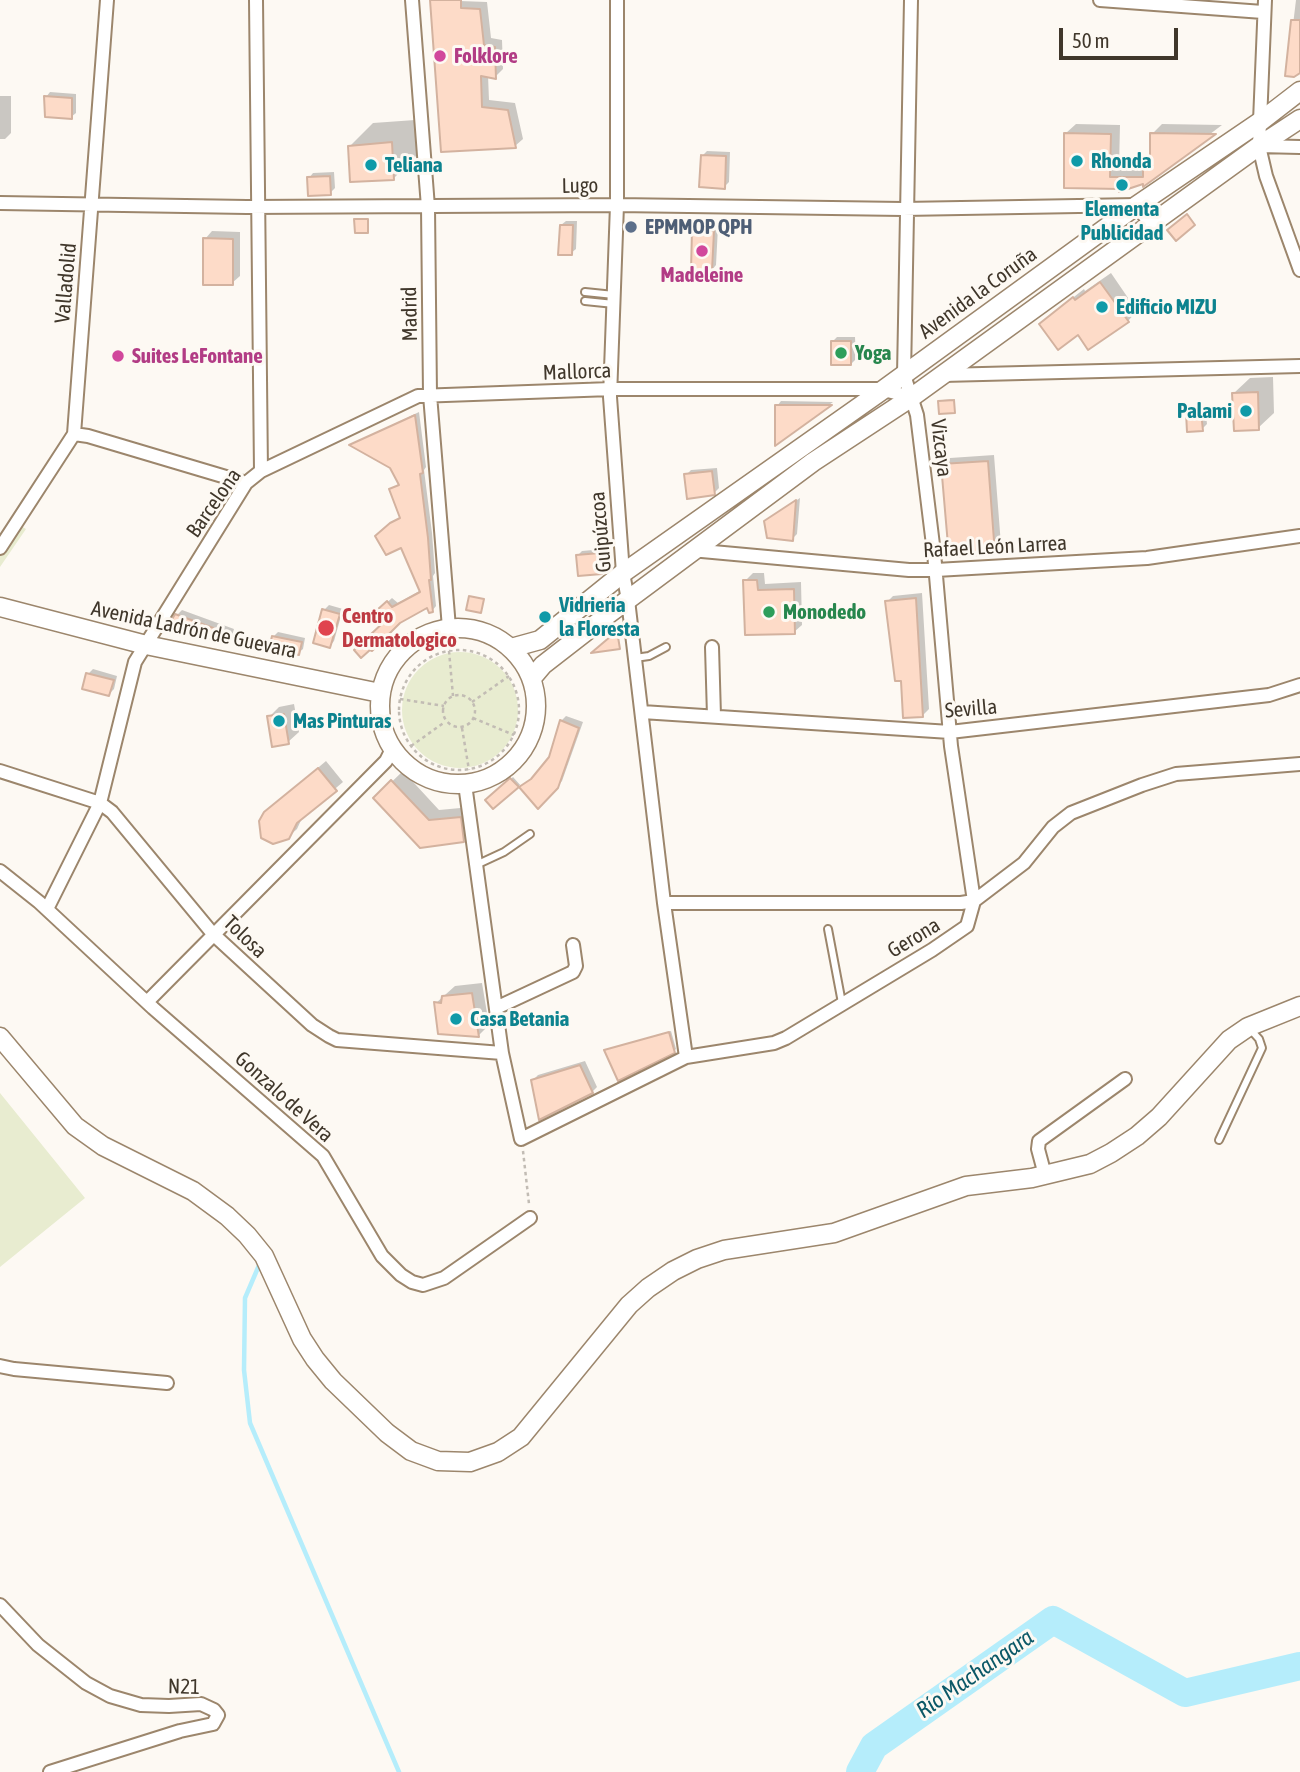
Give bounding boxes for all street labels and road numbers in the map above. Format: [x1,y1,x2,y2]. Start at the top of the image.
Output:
street label: Lugo [561,173,599,199]
street label: Valladolid [50,242,82,324]
street label: Avenida la Coruña [914,242,1042,344]
street label: Madrid [397,286,423,342]
street label: Mallorca [542,358,612,386]
street label: Vizcaya [925,418,957,478]
street label: Barcelona [181,464,247,542]
street label: Guipúzcoa [585,491,617,573]
street label: Rafael León Larrea [923,531,1067,563]
street label: Avenida Ladrón de Guevara [89,596,299,664]
street label: Sevilla [944,694,998,724]
street label: Tolosa [218,910,272,964]
street label: Gerona [883,913,945,963]
street label: Gonzalo de Vera [230,1046,338,1148]
street label: N21 [168,1674,200,1700]

